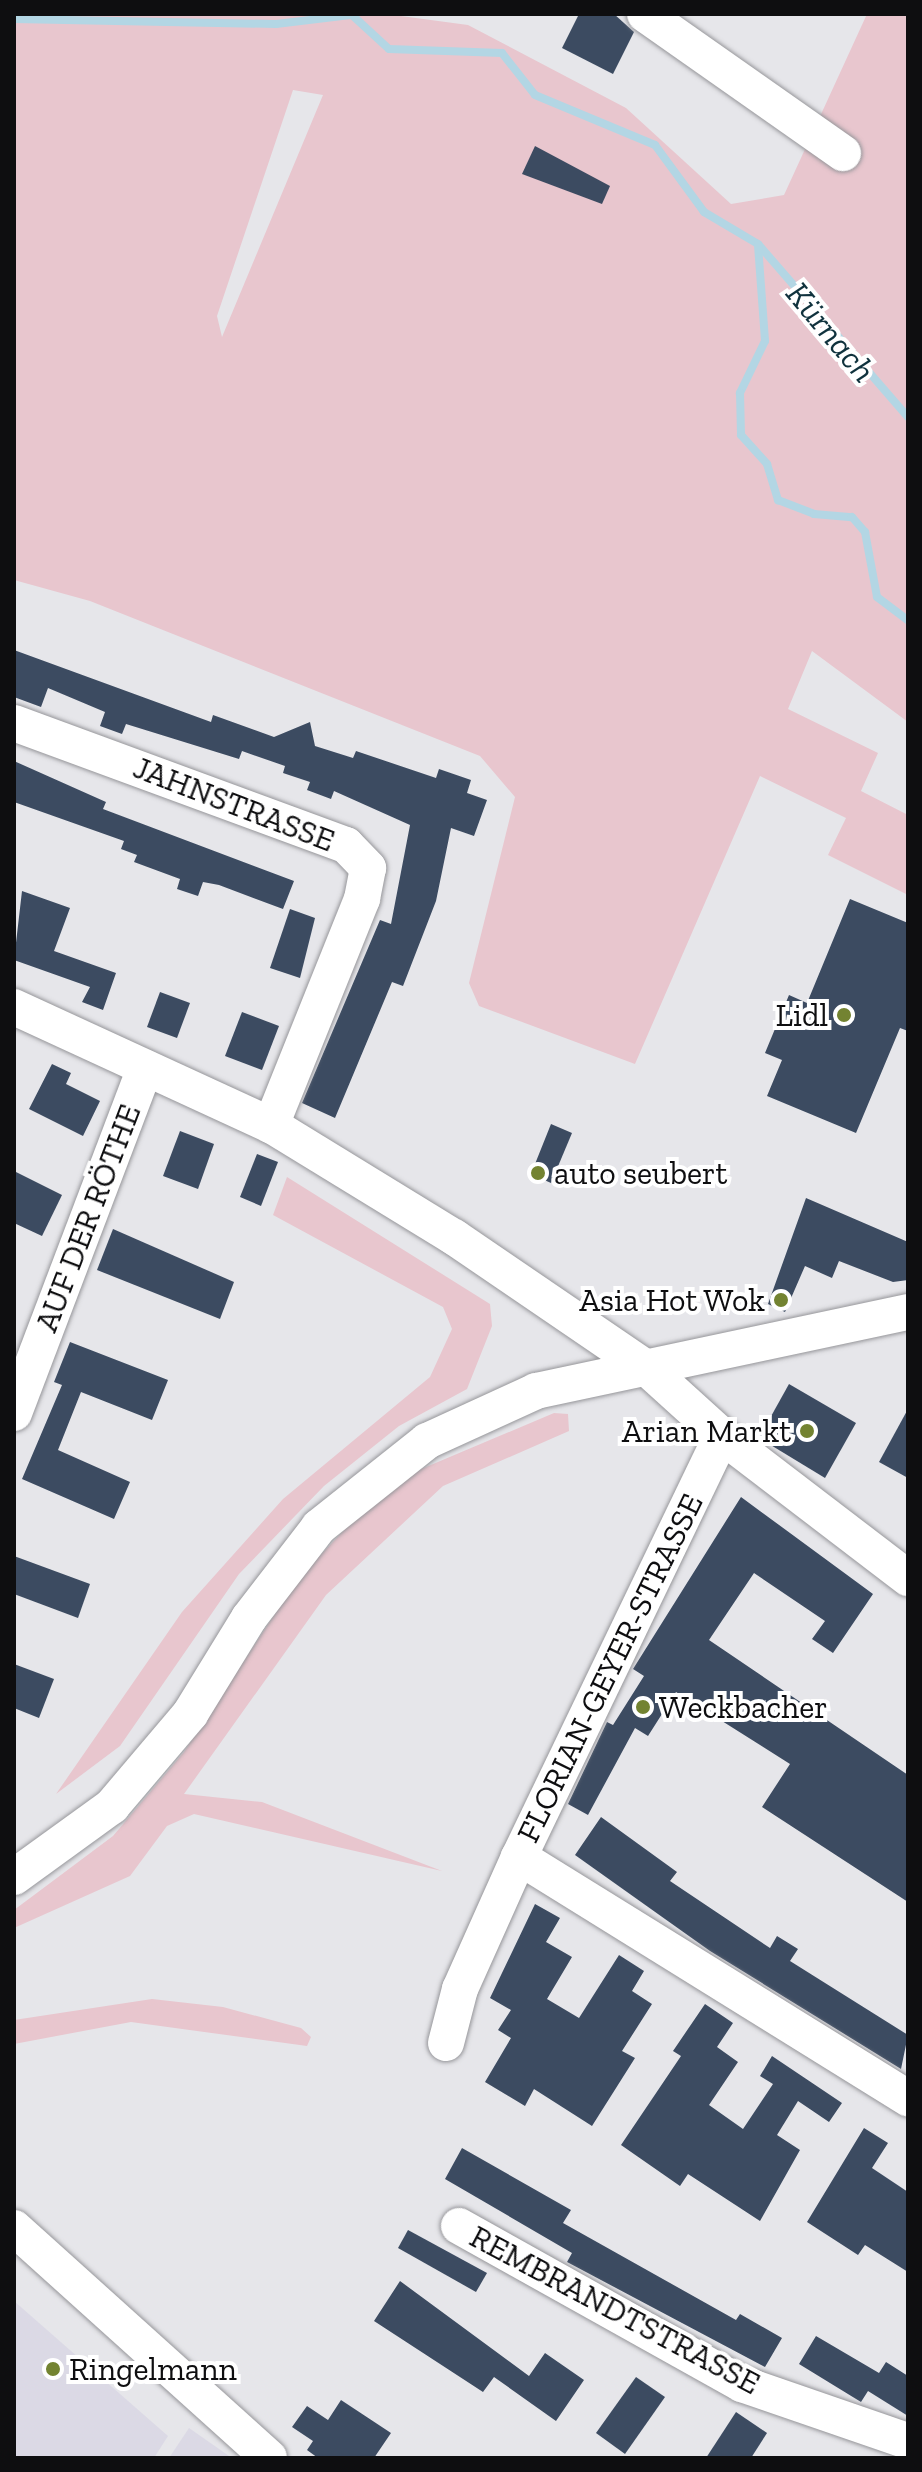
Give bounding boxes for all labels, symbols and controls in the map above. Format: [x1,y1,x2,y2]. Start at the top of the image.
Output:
water label: Kürnach [778,274,884,390]
street label: JAHNSTRASSE [128,748,340,860]
place label: Lidl [776,996,828,1034]
marker: Lidl [835,1006,853,1024]
street label: AUF DER RÖTHE [27,1099,149,1337]
place label: auto seubert [554,1154,727,1192]
marker: auto seubert [529,1164,547,1182]
place label: Asia Hot Wok [578,1281,765,1319]
marker: Asia Hot Wok [772,1291,790,1309]
place label: Arian Markt [622,1412,791,1450]
marker: Arian Markt [798,1422,816,1440]
street label: FLORIAN-GEYER-STRASSE [509,1487,711,1849]
place label: Weckbacher [659,1688,828,1726]
marker: Weckbacher [634,1698,652,1716]
street label: REMBRANDTSTRASSE [463,2217,767,2403]
place label: Ringelmann [69,2350,237,2388]
marker: Ringelmann [44,2360,62,2378]

